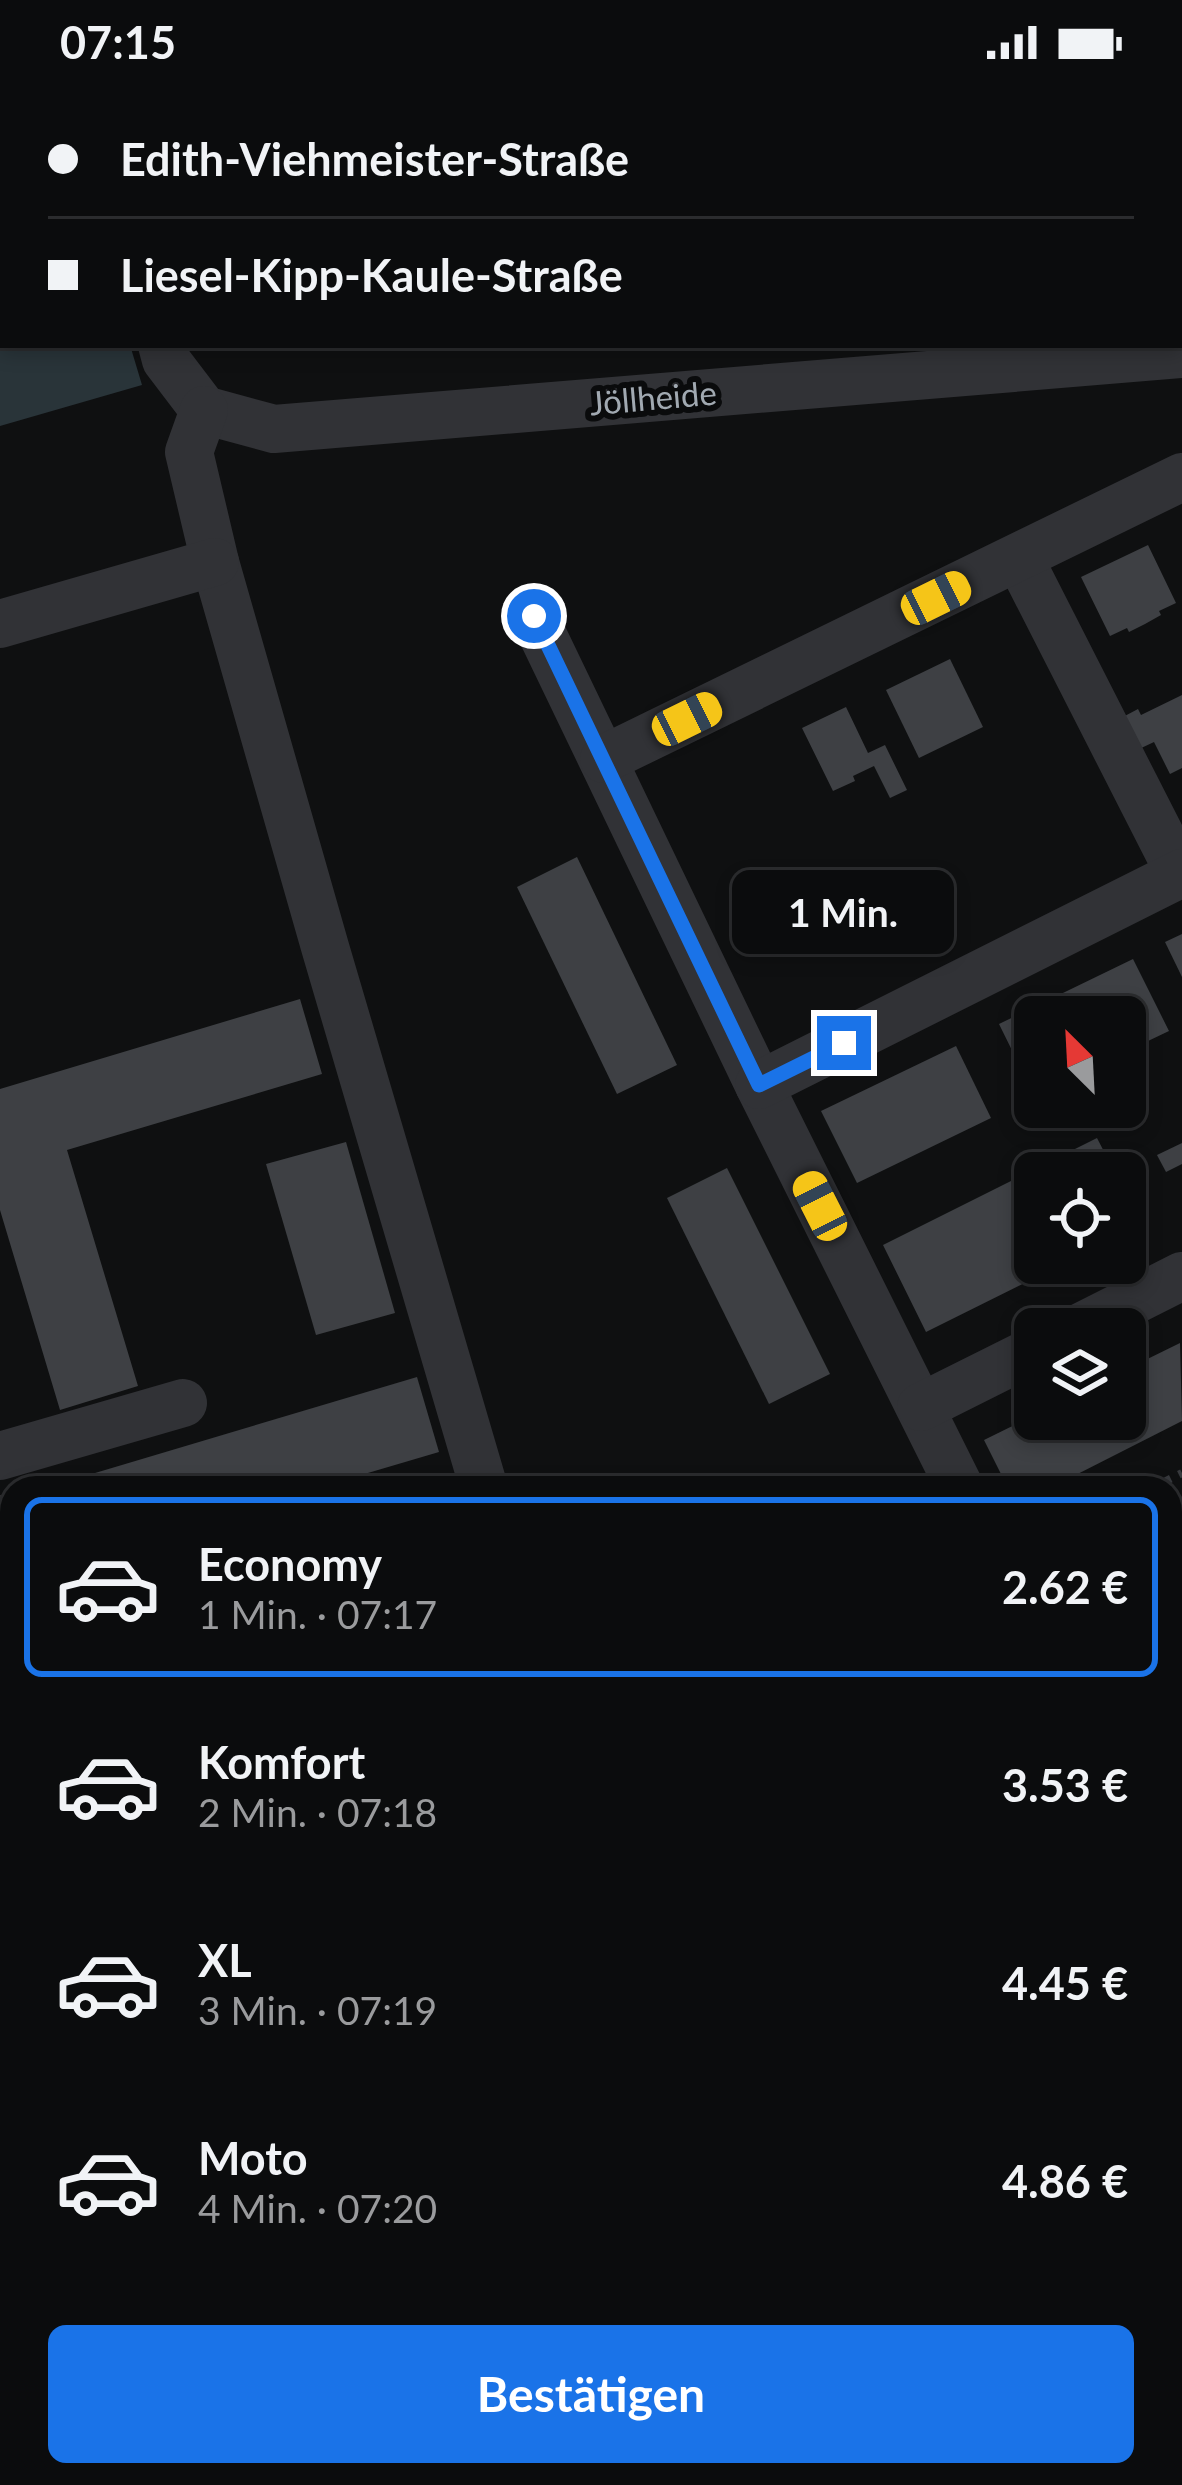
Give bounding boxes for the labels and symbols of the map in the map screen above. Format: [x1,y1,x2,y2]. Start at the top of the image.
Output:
street label: Jöllheide [588,372,718,422]
car [896,566,976,630]
route start [507,589,561,643]
car [647,687,727,751]
callout: 1 Min. [733,869,955,953]
north arrow [1014,996,1146,1128]
route end [817,1016,871,1070]
car [788,1166,852,1246]

